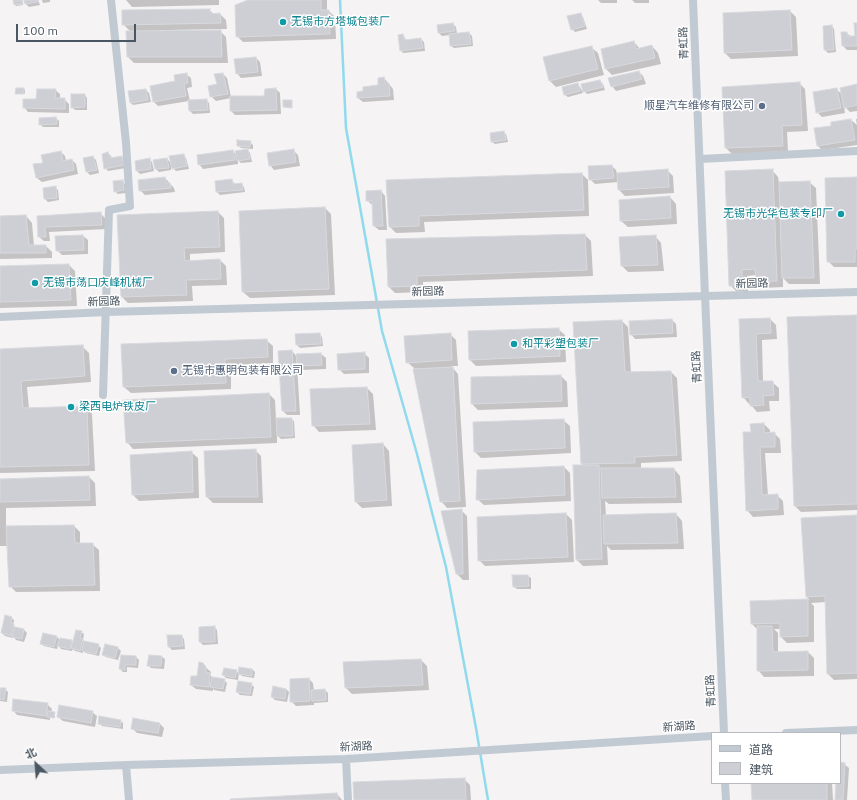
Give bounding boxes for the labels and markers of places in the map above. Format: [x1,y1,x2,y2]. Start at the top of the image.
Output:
place label: 无锡市方塔城包装厂 [291,15,390,29]
marker: 无锡市方塔城包装厂 [278,17,288,27]
place label: 顺星汽车维修有限公司 [644,99,754,113]
marker: 顺星汽车维修有限公司 [757,101,767,111]
place label: 无锡市光华包装专印厂 [723,207,833,221]
marker: 无锡市光华包装专印厂 [836,209,846,219]
place label: 无锡市荡口庆峰机械厂 [43,276,153,290]
marker: 无锡市荡口庆峰机械厂 [30,278,40,288]
place label: 和平彩塑包装厂 [522,337,599,351]
marker: 和平彩塑包装厂 [509,339,519,349]
place label: 无锡市惠明包装有限公司 [182,364,303,378]
marker: 无锡市惠明包装有限公司 [169,366,179,376]
place label: 梁西电炉铁皮厂 [79,400,156,414]
marker: 梁西电炉铁皮厂 [66,402,76,412]

